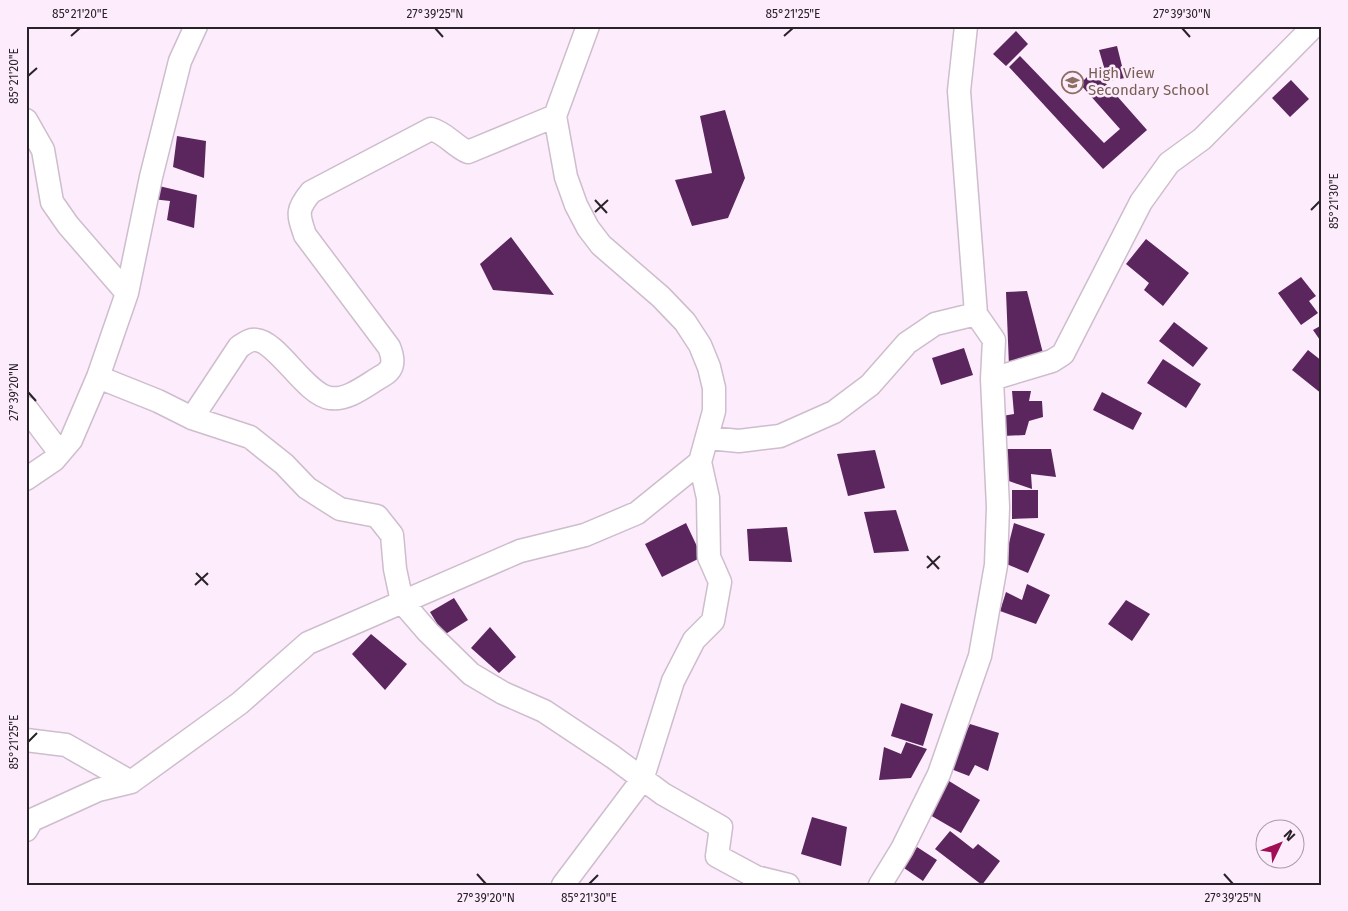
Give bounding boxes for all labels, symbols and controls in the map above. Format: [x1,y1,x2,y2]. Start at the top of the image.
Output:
text: 85°21'20"E [52,7,108,21]
text: 27°39'25"N [407,7,463,21]
text: 85°21'25"E [765,7,821,21]
text: 27°39'30"N [1153,7,1211,21]
text: 85°21'20"E [7,48,21,104]
place label: High View Secondary School [1088,64,1210,99]
school or university icon: High View Secondary School [1060,70,1084,94]
text: 85°21'30"E [1327,173,1341,229]
text: 27°39'20"N [7,363,21,421]
text: 85°21'25"E [7,714,21,770]
north arrow [1256,818,1306,868]
text: N [1280,826,1299,845]
text: 27°39'20"N [457,891,515,905]
text: 85°21'30"E [561,891,617,905]
text: 27°39'25"N [1205,891,1261,905]

